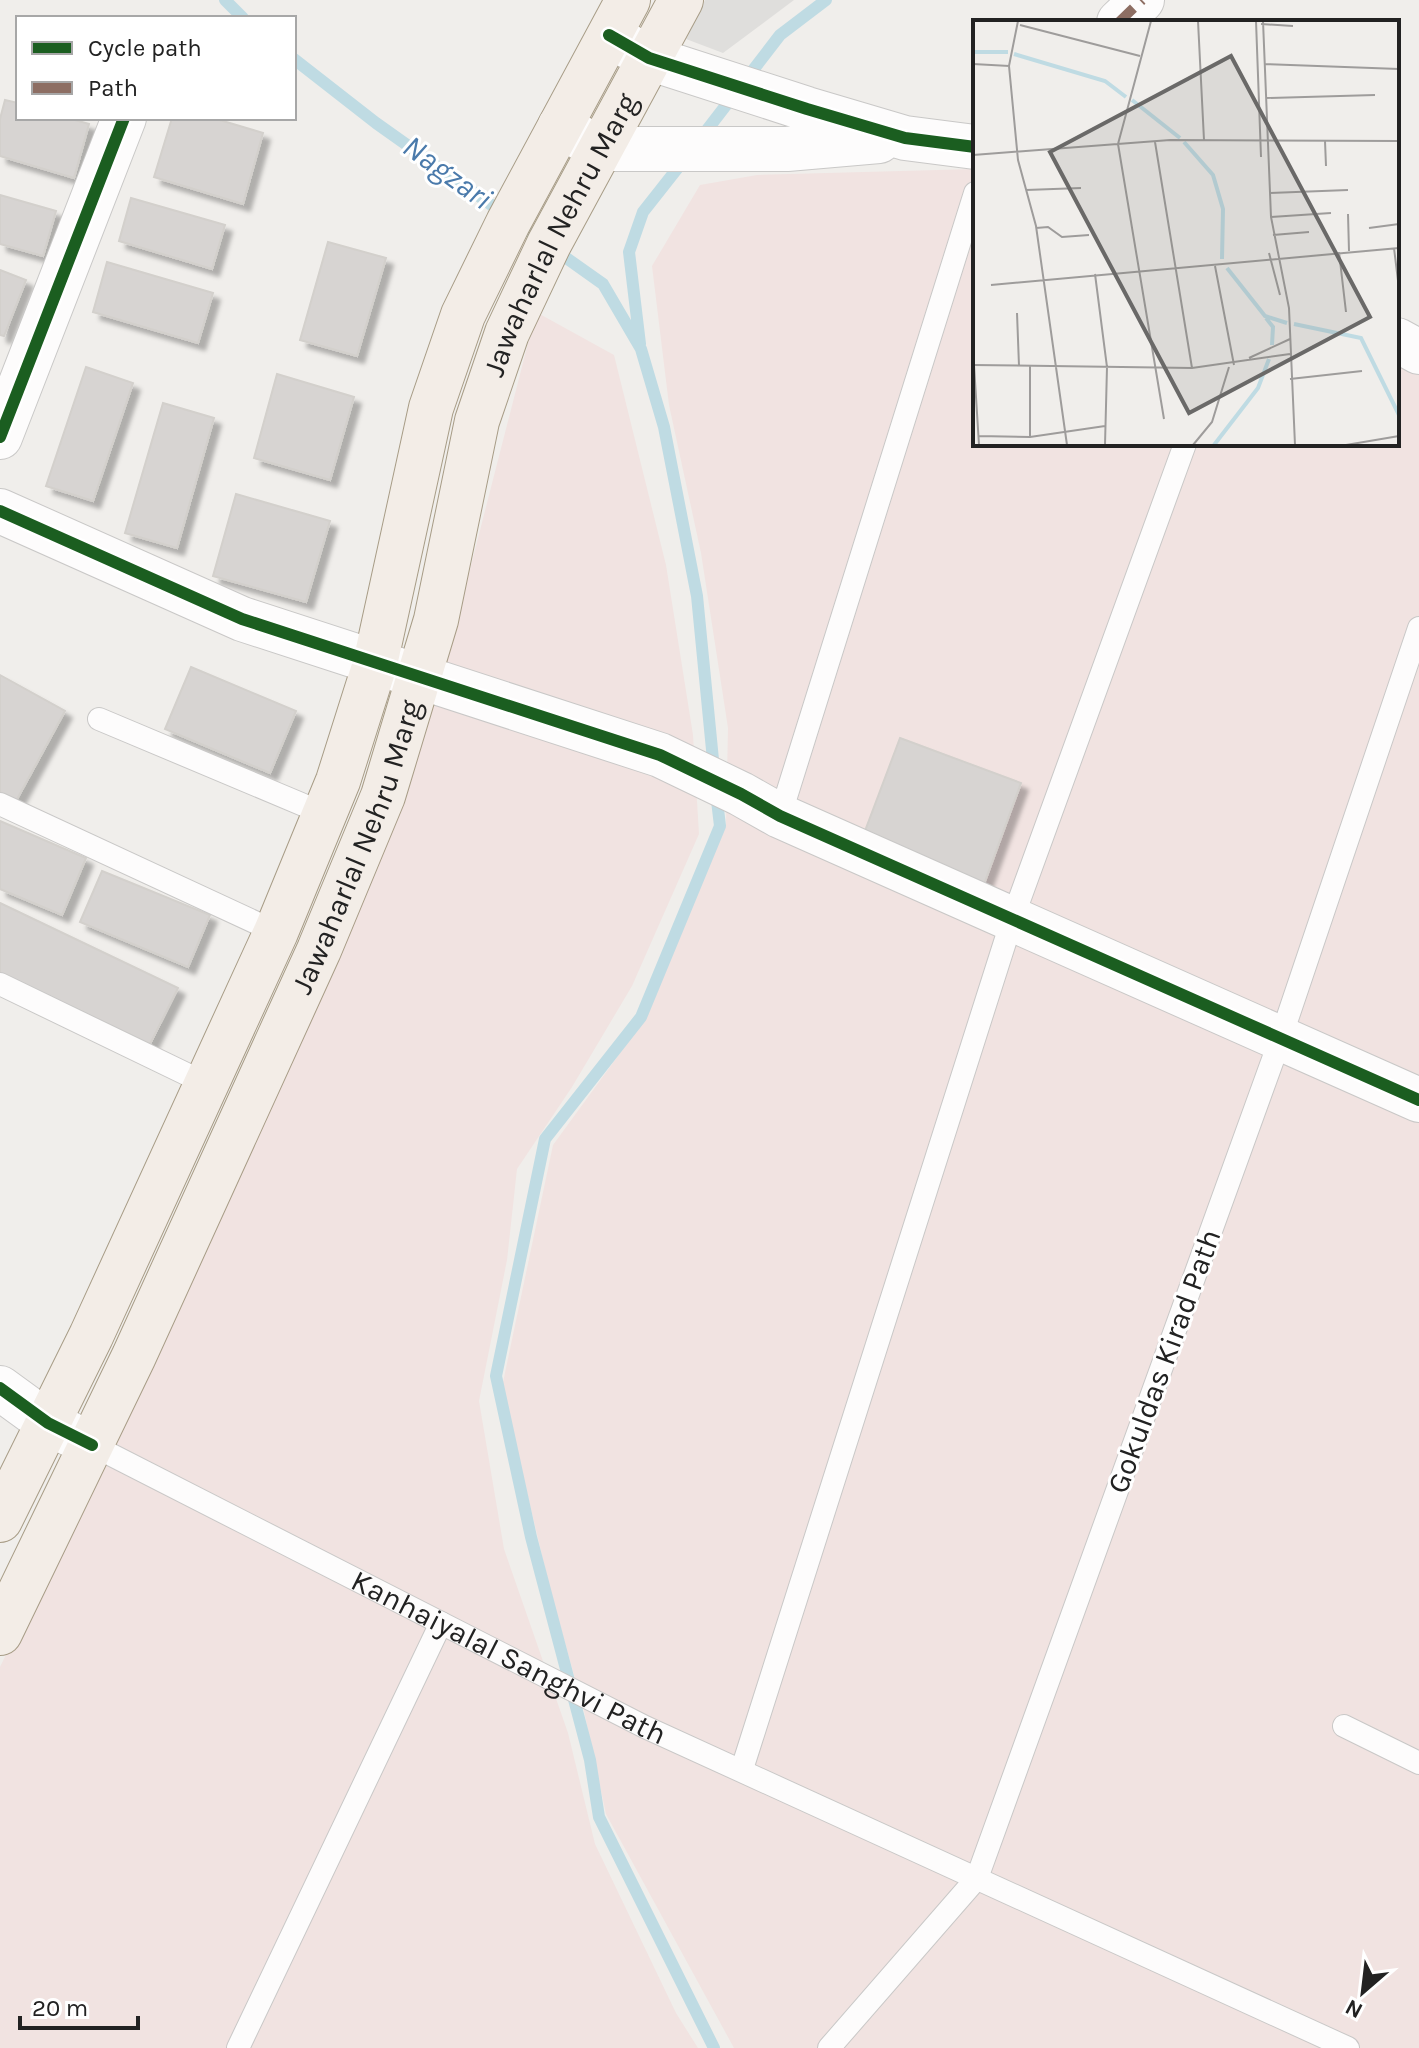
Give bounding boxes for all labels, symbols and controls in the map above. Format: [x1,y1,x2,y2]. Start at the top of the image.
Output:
legend [16,16,296,120]
inset map [973,20,1399,446]
text: Cycle path [88,34,202,62]
text: Path [88,74,138,102]
street label: Jawaharlal Nehru Marg [476,87,645,381]
water label: Nagzari [396,128,500,217]
street label: Jawaharlal Nehru Marg [284,695,429,999]
street label: Gokuldas Kirad Path [1099,1224,1229,1498]
street label: Kanhaiyalal Sanghvi Path [345,1562,672,1752]
north arrow [1323,1952,1403,2032]
scale bar [20,1980,138,2030]
text: 20 m [32,1994,88,2022]
text: N [1341,1994,1367,2024]

